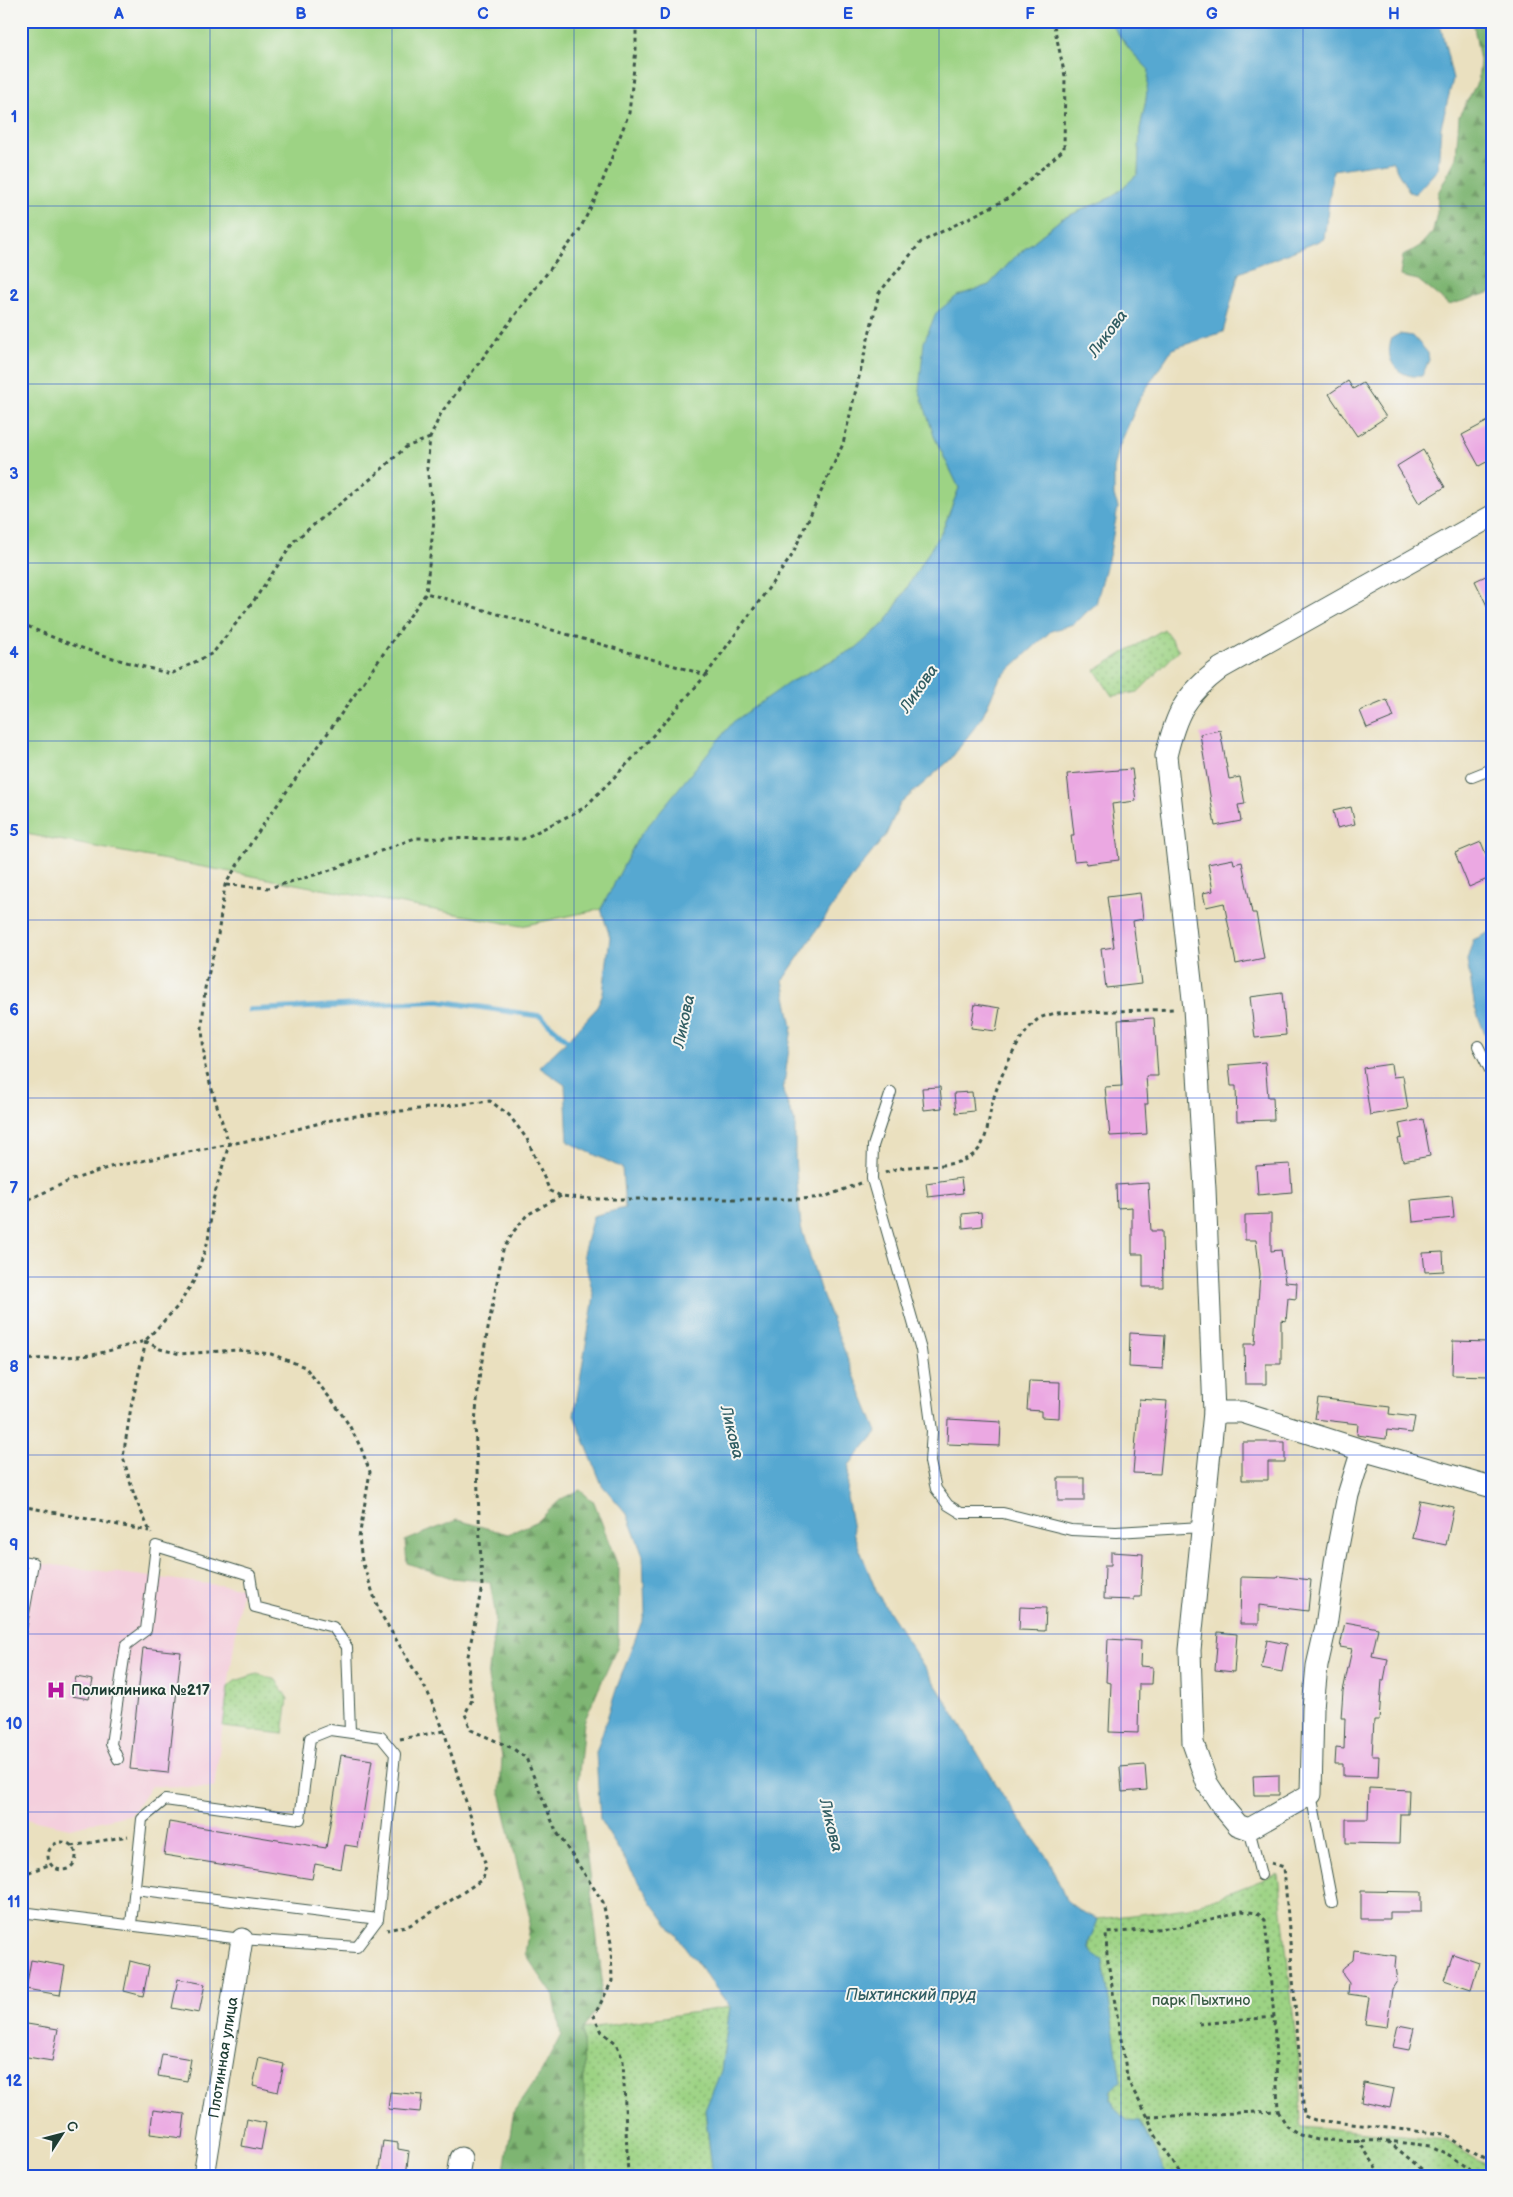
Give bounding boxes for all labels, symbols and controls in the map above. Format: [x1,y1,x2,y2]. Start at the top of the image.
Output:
text: A [113,5,124,24]
text: B [295,5,307,24]
text: C [477,5,489,24]
text: D [659,5,671,24]
text: E [843,5,853,24]
text: F [1025,5,1035,24]
text: G [1206,5,1218,24]
text: H [1388,5,1400,24]
text: 1 [11,108,17,127]
text: 2 [9,287,19,306]
water label: Ликова [1084,307,1132,362]
text: 3 [9,465,19,484]
text: 4 [9,644,19,663]
water label: Ликова [895,661,942,717]
text: 5 [9,822,19,841]
water label: Ликова [669,993,699,1051]
text: 6 [9,1001,19,1020]
text: 7 [10,1179,19,1198]
text: 8 [9,1358,19,1377]
water label: Ликова [716,1403,747,1461]
text: 9 [9,1536,19,1555]
hospital icon: Поликлиника №217 [45,1679,67,1701]
place label: Поликлиника №217 [71,1681,210,1700]
text: 10 [6,1715,22,1734]
water label: Ликова [815,1796,846,1854]
text: 11 [7,1893,21,1912]
water label: Пыхтинский пруд [846,1986,976,2005]
park label: парк Пыхтино [1152,1991,1250,2010]
street label: Плотинная улица [204,1995,243,2120]
text: 12 [6,2072,23,2091]
north arrow [38,2110,88,2160]
text: С [62,2118,82,2136]

